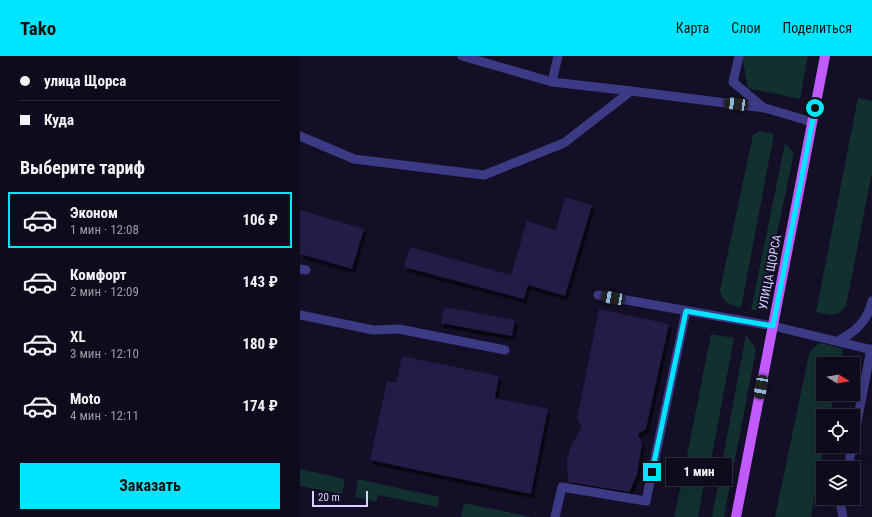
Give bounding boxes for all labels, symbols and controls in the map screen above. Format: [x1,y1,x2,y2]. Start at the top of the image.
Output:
text: Tako [20,17,56,40]
text: Карта [676,20,709,36]
text: Слои [731,20,761,36]
text: Поделиться [783,20,852,36]
text: улица Щорса [44,72,126,90]
car [723,97,749,111]
route start [806,99,824,117]
text: Куда [44,111,74,129]
text: Выберите тариф [20,157,145,178]
icon: car [22,202,58,238]
text: Эконом [70,204,118,222]
text: 106 ₽ [242,211,278,229]
text: 1 мин · 12:08 [70,222,139,237]
street label: УЛИЦА ЩОРСА [756,233,784,311]
icon: car [22,264,58,300]
text: Комфорт [70,266,127,284]
text: 143 ₽ [242,273,278,291]
text: 2 мин · 12:09 [70,284,139,299]
car [600,290,626,306]
icon: car [22,326,58,362]
text: XL [70,328,86,346]
text: 180 ₽ [242,335,278,353]
text: 3 мин · 12:10 [70,346,139,361]
north arrow [816,357,860,401]
map controls [816,357,860,505]
car [753,374,769,400]
icon: car [22,388,58,424]
text: Moto [70,390,101,408]
text: 174 ₽ [242,397,278,415]
text: 4 мин · 12:11 [70,408,139,423]
button: locate [816,409,860,453]
callout: 1 мин [666,458,732,486]
button: layers [816,461,860,505]
button: Заказать [20,463,280,509]
route end [643,463,661,481]
text: 1 мин [683,464,715,479]
scale bar [312,489,368,508]
text: 20 m [318,491,340,504]

